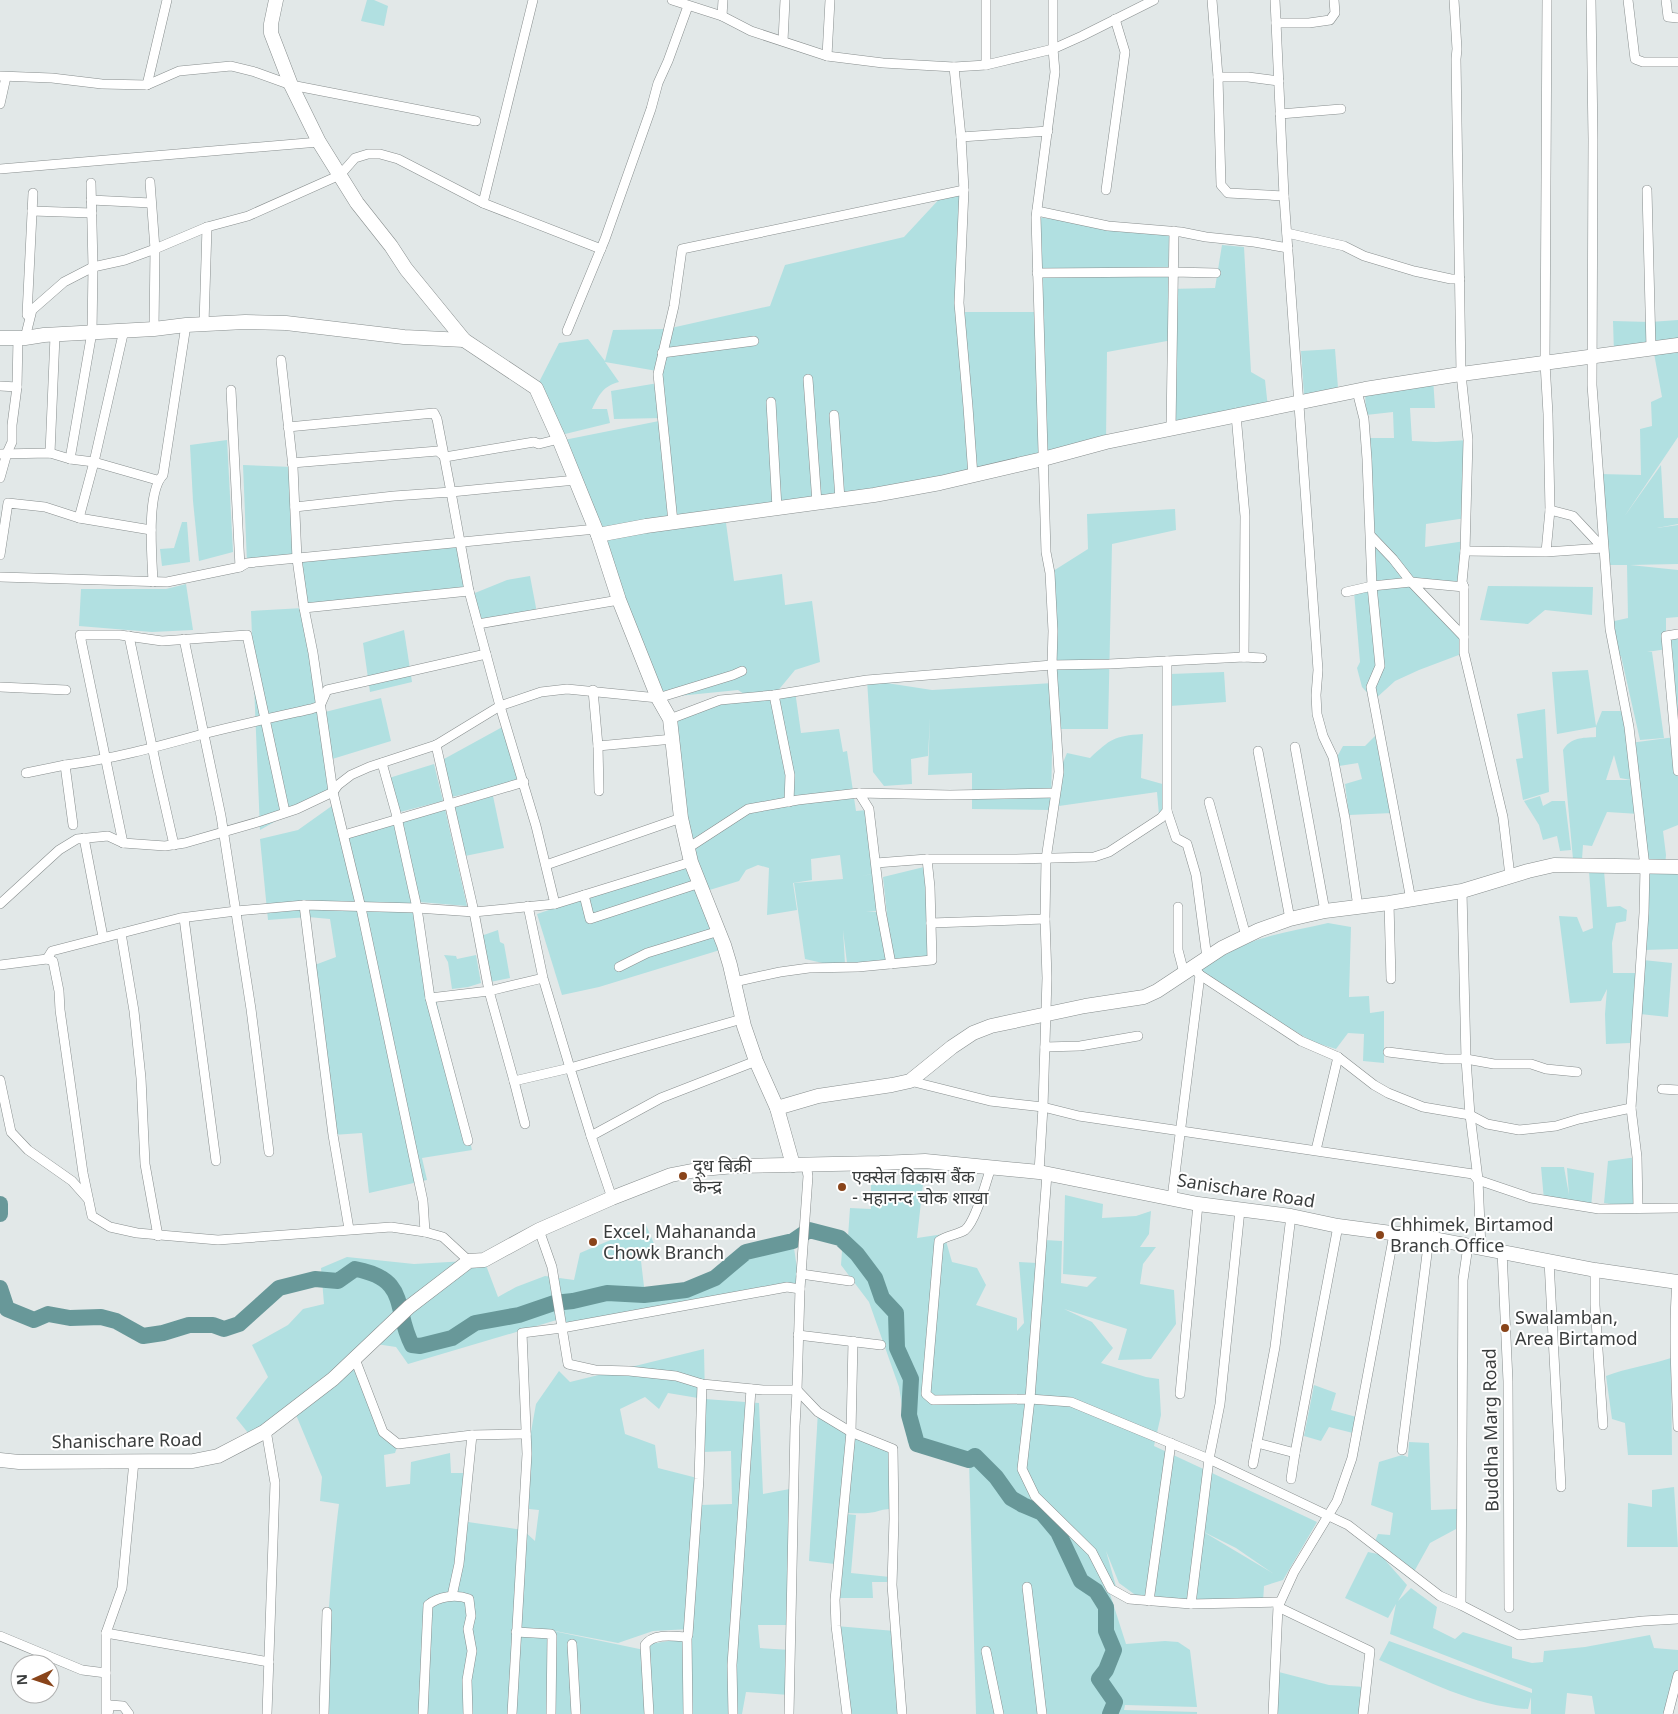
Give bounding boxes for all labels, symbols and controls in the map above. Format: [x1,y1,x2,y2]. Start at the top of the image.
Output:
place label: दूध बिक्री केन्द्र [693,1155,752,1200]
place label: एक्सेल विकास बैंक - महानन्द चोक शाखा [852,1166,989,1211]
marker: दूध बिक्री केन्द्र [677,1170,689,1182]
street label: Sanischare Road [1175,1170,1316,1215]
marker: एक्सेल विकास बैंक - महानन्द चोक शाखा [836,1181,848,1193]
place label: Chhimek, Birtamod Branch Office [1390,1215,1554,1259]
place label: Excel, Mahananda Chowk Branch [603,1222,756,1266]
marker: Chhimek, Birtamod Branch Office [1374,1229,1386,1241]
marker: Excel, Mahananda Chowk Branch [587,1236,599,1248]
place label: Swalamban, Area Birtamod [1515,1308,1638,1352]
marker: Swalamban, Area Birtamod [1499,1322,1511,1334]
street label: Buddha Marg Road [1480,1348,1505,1512]
street label: Shanischare Road [52,1430,202,1455]
north arrow [10,1654,60,1704]
text: N [14,1673,33,1686]

